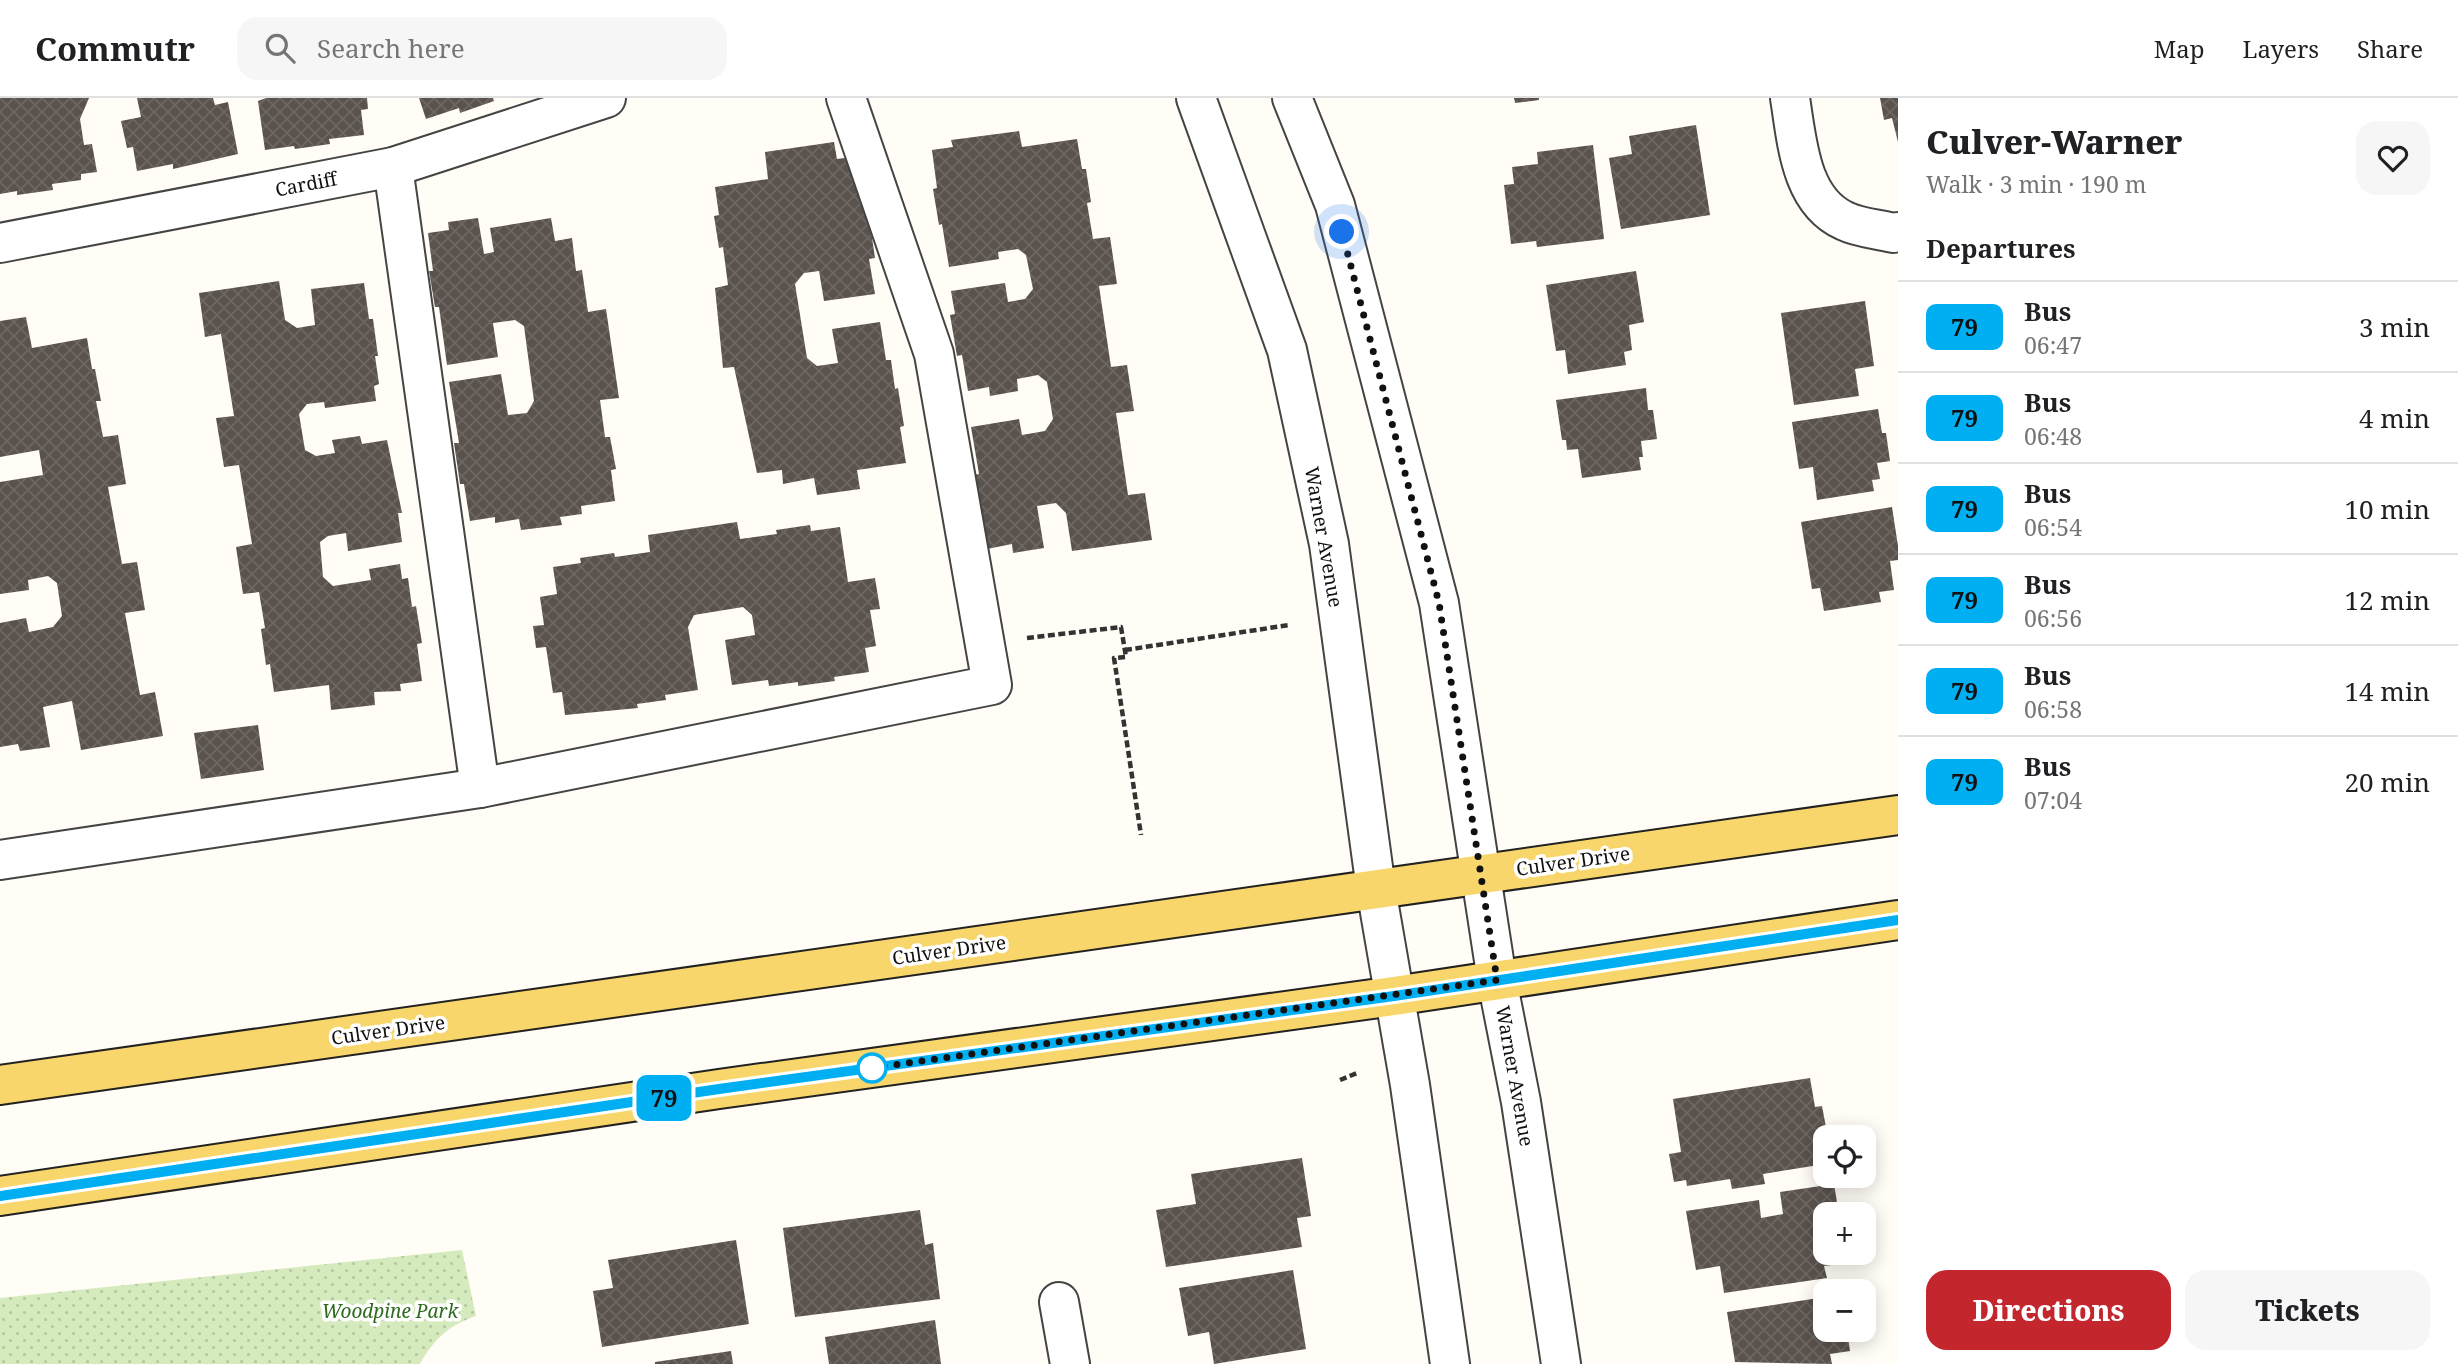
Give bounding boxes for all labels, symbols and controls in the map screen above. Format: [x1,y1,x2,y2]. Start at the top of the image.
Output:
search box [237,17,727,80]
text: Commutr [35,26,195,71]
icon: search [261,29,299,67]
text: Search here [317,30,465,66]
text: Map [2154,32,2205,65]
text: Layers [2243,32,2319,65]
text: Share [2357,32,2423,65]
text: Culver-Warner [1926,119,2183,164]
button: heart [2356,121,2430,195]
street label: Cardiff [273,165,341,203]
text: Walk · 3 min · 190 m [1926,168,2146,200]
your location [1324,214,1359,249]
text: Departures [1926,230,2076,266]
text: Bus [2024,293,2071,329]
text: 3 min [2359,309,2430,345]
text: 79 [1951,310,1978,343]
text: 06:47 [2024,329,2082,361]
text: Bus [2024,384,2071,420]
text: 4 min [2359,400,2430,436]
text: 79 [1951,401,1978,434]
text: 06:48 [2024,420,2082,452]
street label: Warner Avenue [1299,465,1349,609]
text: Bus [2024,475,2071,511]
text: 10 min [2345,491,2430,527]
text: 79 [1951,492,1978,525]
text: 06:54 [2024,511,2082,543]
text: Bus [2024,566,2071,602]
text: 12 min [2345,582,2430,618]
text: 79 [1951,583,1978,616]
text: 06:56 [2024,602,2082,634]
text: Bus [2024,657,2071,693]
text: 14 min [2345,673,2430,709]
text: 79 [1951,674,1978,707]
text: 06:58 [2024,693,2082,725]
text: Bus [2024,748,2071,784]
text: 20 min [2345,764,2430,800]
text: 79 [1951,765,1978,798]
text: 07:04 [2024,784,2082,816]
street label: Culver Drive [1514,840,1632,882]
street label: Culver Drive [890,929,1008,971]
street label: Warner Avenue [1490,1004,1540,1148]
street label: Culver Drive [329,1009,447,1051]
unlabelled marker [857,1053,887,1083]
line badge: 79 [632,1075,696,1121]
text: 79 [650,1081,678,1114]
map controls [1813,1125,1876,1342]
button: locate [1813,1125,1876,1188]
button: + [1813,1202,1876,1265]
button: Directions [1926,1270,2171,1350]
button: Tickets [2185,1270,2430,1350]
button: − [1813,1279,1876,1342]
park label: Woodpine Park [322,1298,459,1324]

